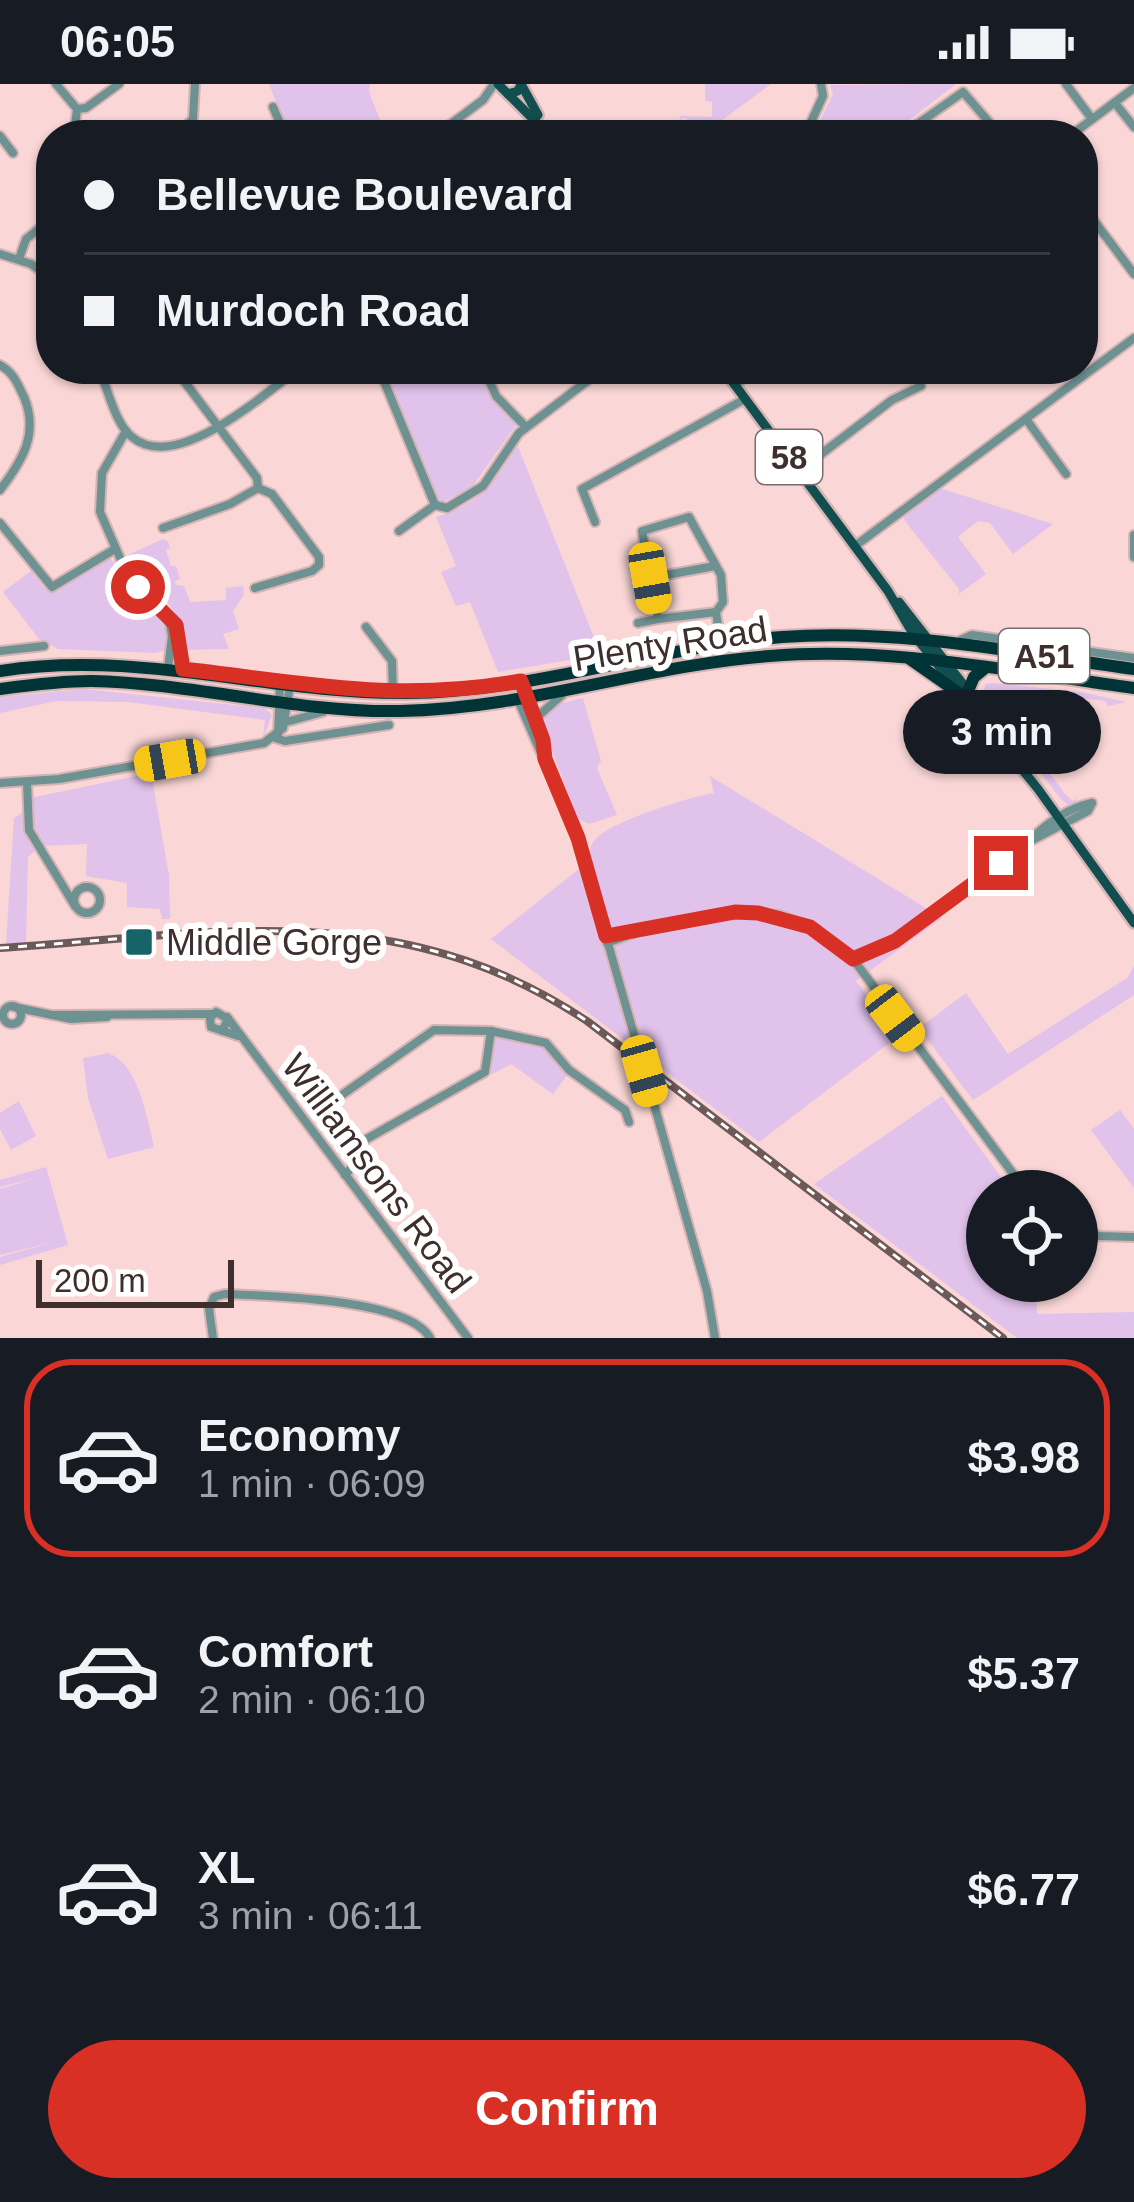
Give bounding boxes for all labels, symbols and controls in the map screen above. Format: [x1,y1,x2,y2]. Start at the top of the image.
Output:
text: 06:05 [60,16,175,67]
text: Bellevue Boulevard [156,169,574,220]
text: Murdoch Road [156,285,471,336]
road number: 58 [756,430,822,484]
car [626,539,674,617]
route start [111,560,165,614]
street label: Plenty Road [570,608,770,679]
road number: A51 [999,629,1089,683]
callout: 3 min [902,689,1100,773]
text: 3 min [951,710,1053,753]
car [131,736,209,784]
route end [974,836,1028,890]
place label: Middle Gorge [166,922,382,963]
marker: Middle Gorge [123,926,155,958]
car [859,978,931,1058]
car [617,1031,671,1111]
street label: Williamsons Road [274,1046,480,1301]
map controls [966,1170,1098,1302]
button: locate [966,1170,1098,1302]
scale bar [36,1254,234,1307]
text: 200 m [54,1262,146,1299]
icon: car [54,1404,162,1512]
text: Economy [198,1410,401,1461]
text: $3.98 [967,1432,1080,1483]
text: 1 min · 06:09 [198,1462,426,1505]
icon: car [54,1620,162,1728]
text: Comfort [198,1626,373,1677]
text: $5.37 [967,1648,1080,1699]
text: 2 min · 06:10 [198,1678,426,1721]
icon: car [54,1836,162,1944]
text: XL [198,1842,256,1893]
text: $6.77 [967,1864,1080,1915]
text: 3 min · 06:11 [198,1894,423,1937]
button: Confirm [48,2040,1086,2178]

